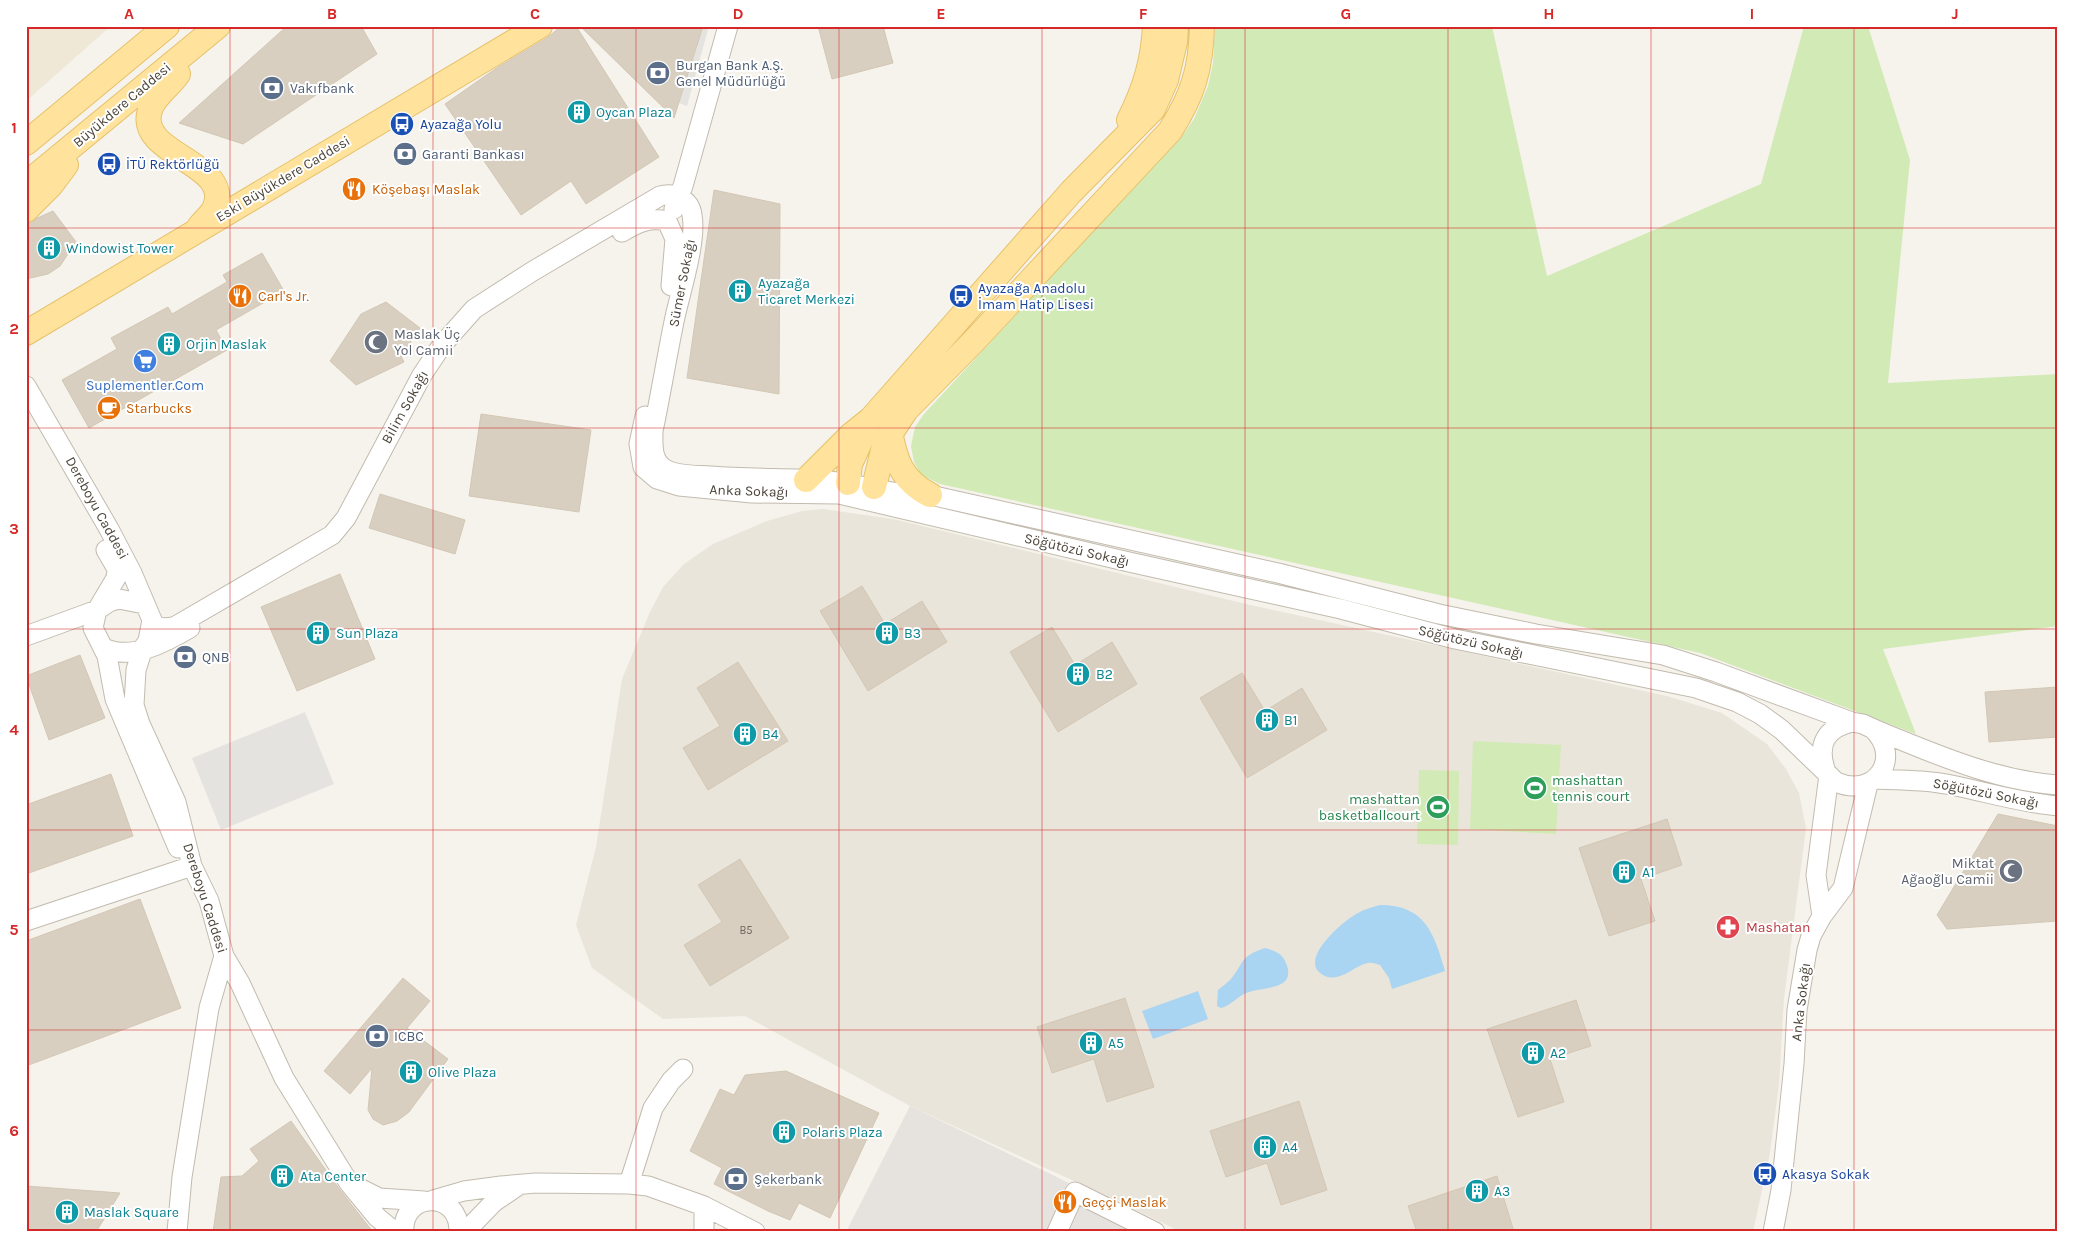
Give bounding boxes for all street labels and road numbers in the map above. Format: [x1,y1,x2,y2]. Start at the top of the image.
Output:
street label: Büyükdere Caddesi [70,59,174,151]
street label: Eski Büyükdere Caddesi [213,132,353,226]
street label: Sümer Sokağı [665,237,699,329]
street label: Bilim Sokağı [378,367,432,447]
street label: Dereboyu Caddesi [62,454,132,562]
street label: Anka Sokağı [709,481,789,501]
street label: Söğütözü Sokağı [1023,530,1131,570]
street label: Söğütözü Sokağı [1417,622,1525,662]
street label: Söğütözü Sokağı [1932,774,2040,812]
street label: Dereboyu Caddesi [179,841,231,955]
street label: Anka Sokağı [1788,962,1814,1042]

